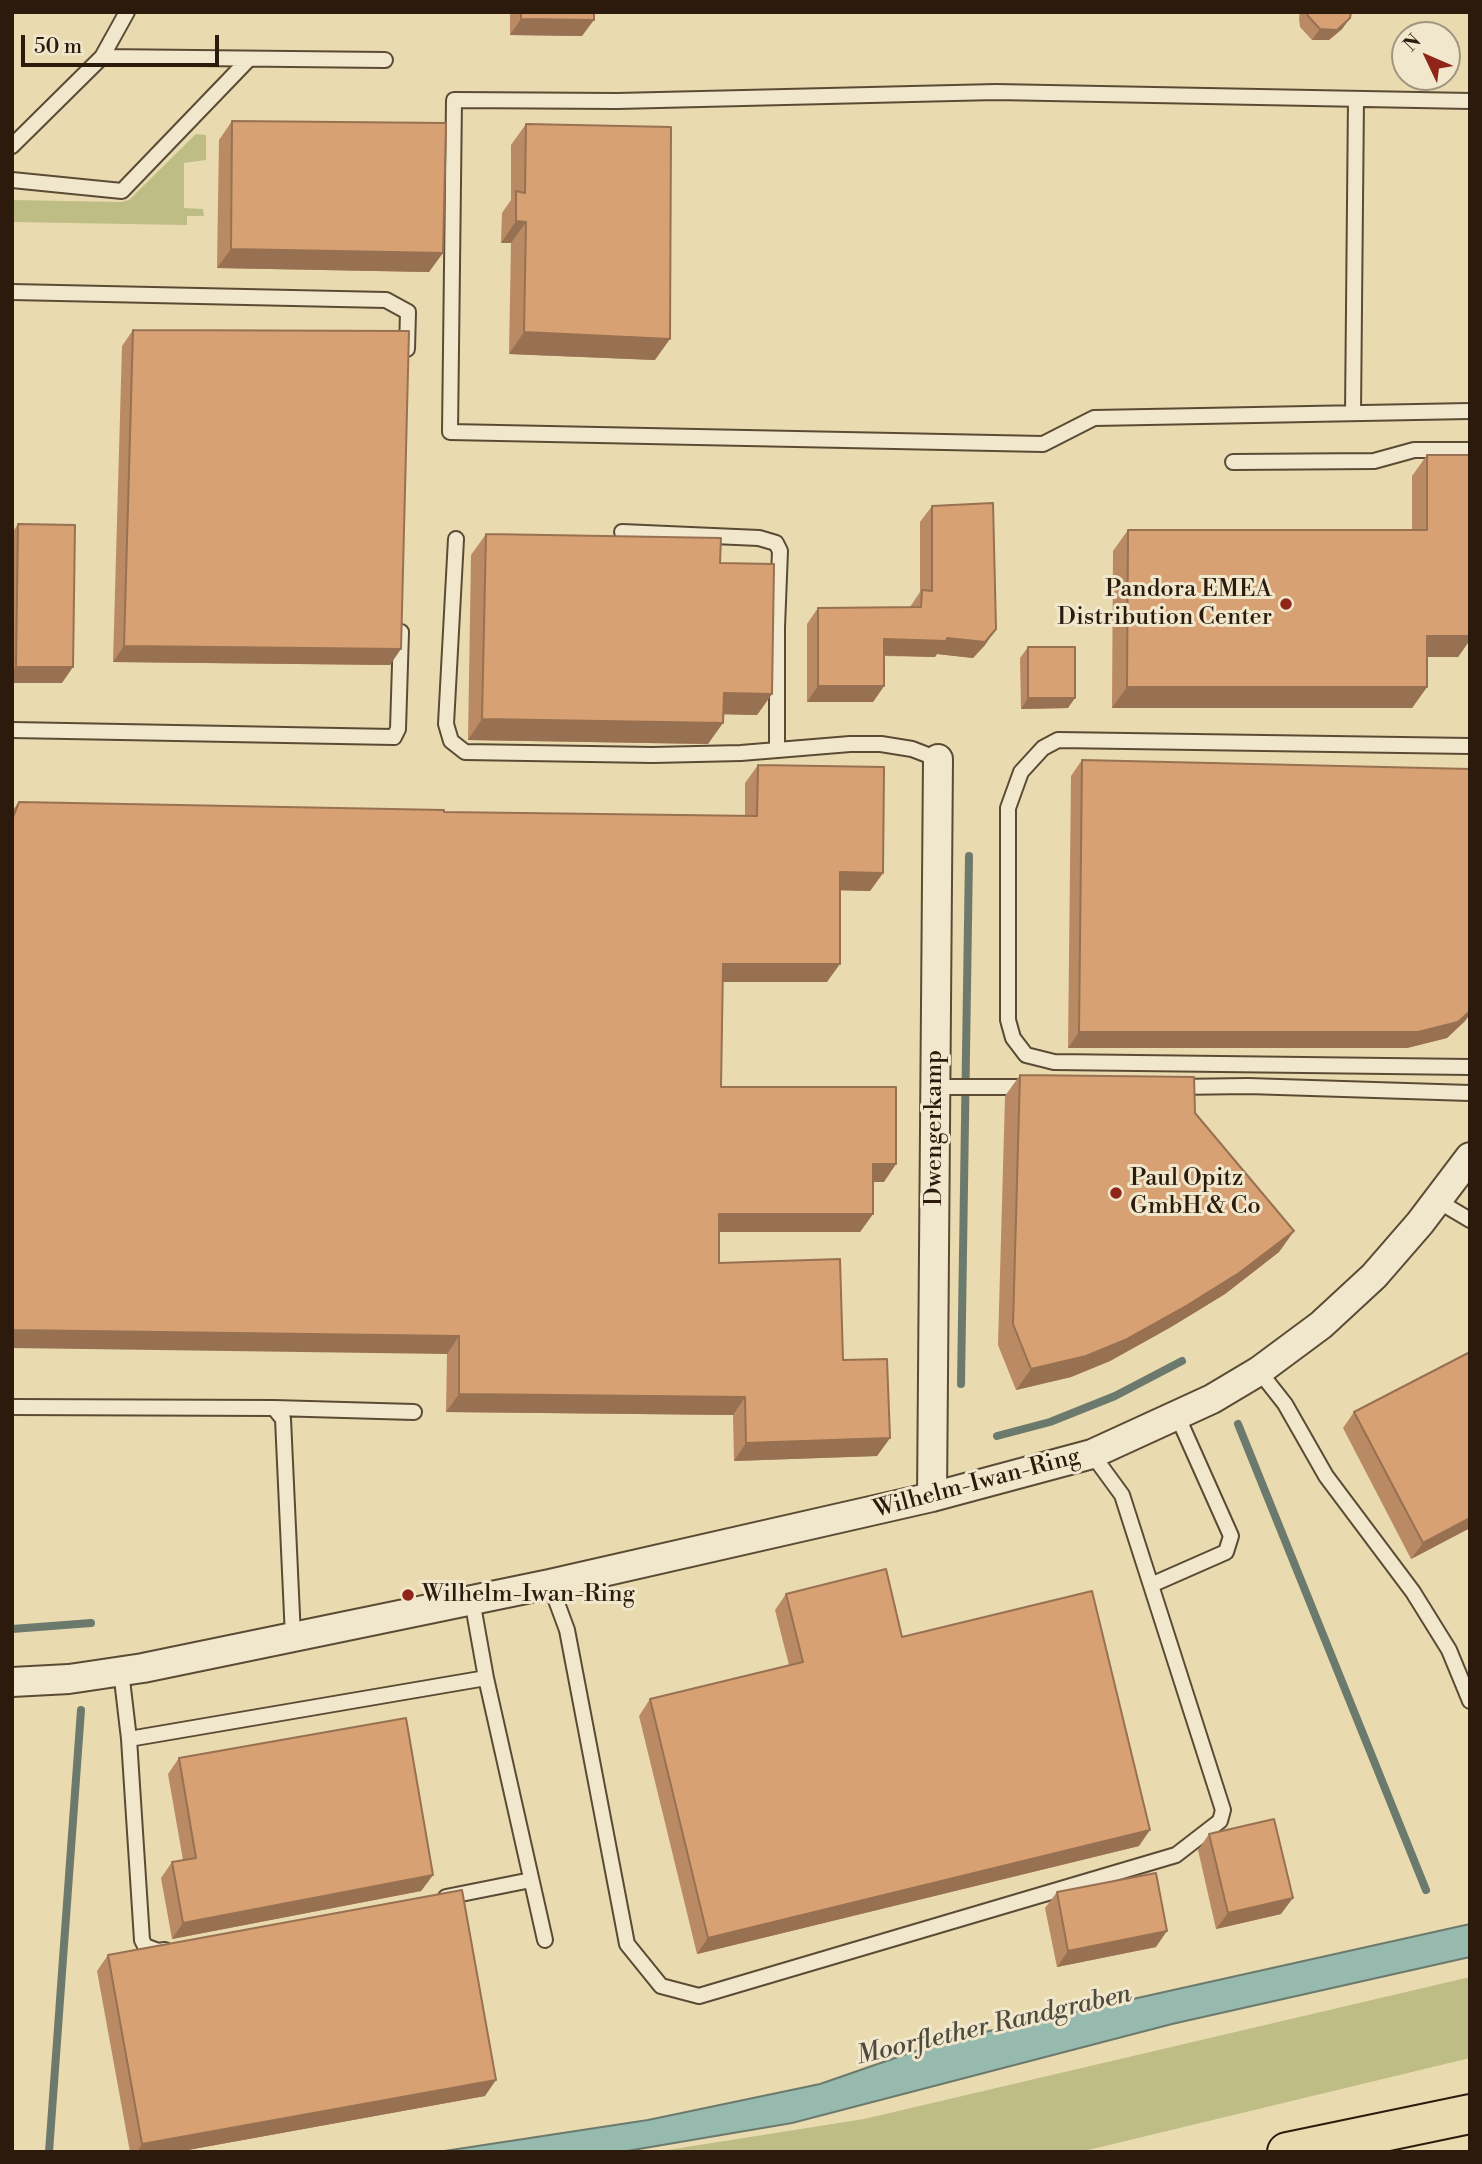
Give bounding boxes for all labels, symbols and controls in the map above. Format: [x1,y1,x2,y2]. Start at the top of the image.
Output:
scale bar [24,21,222,65]
north arrow [1391,21,1461,91]
text: N [1398,29,1426,57]
text: 50 m [34,34,82,60]
place label: Pandora EMEA Distribution Center [1057,576,1272,632]
marker: Pandora EMEA Distribution Center [1278,596,1294,612]
street label: Dwengerkamp [921,1050,949,1206]
place label: Paul Opitz GmbH & Co [1130,1165,1261,1221]
marker: Paul Opitz GmbH & Co [1108,1185,1124,1201]
street label: Wilhelm-Iwan-Ring [870,1443,1084,1525]
place label: Wilhelm-Iwan-Ring [422,1581,635,1609]
marker: Wilhelm-Iwan-Ring [400,1587,416,1603]
water label: Moorflether Randgraben [853,1979,1135,2073]

